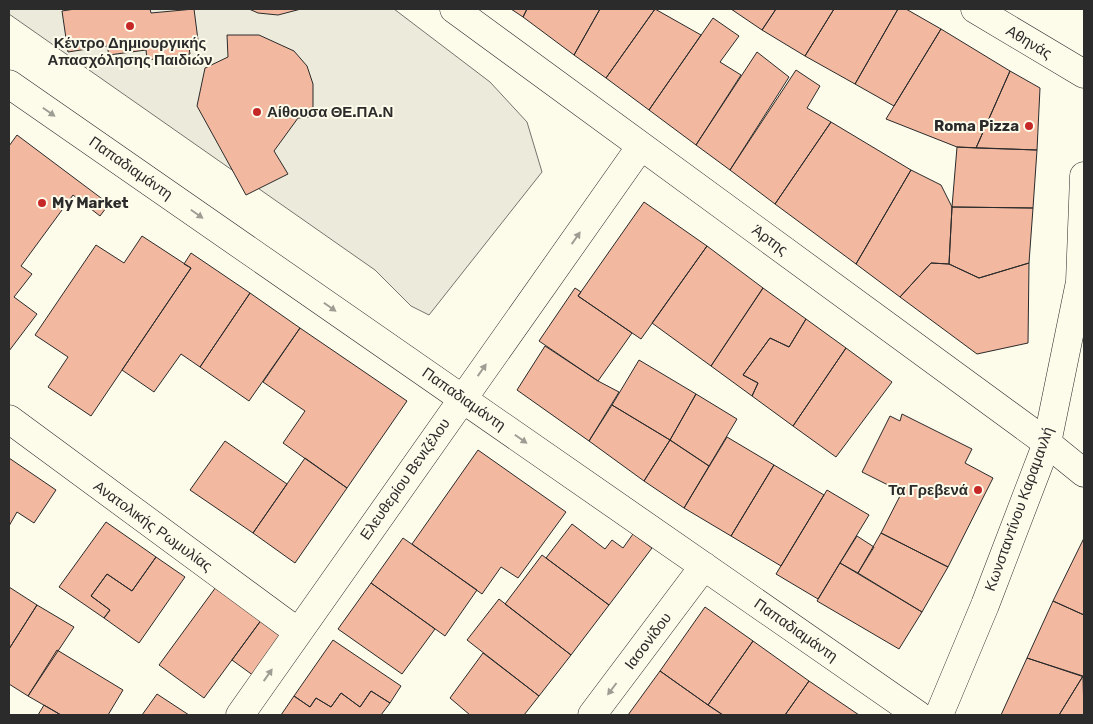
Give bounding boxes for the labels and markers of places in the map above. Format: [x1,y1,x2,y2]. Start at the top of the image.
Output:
marker: Κέντρο Δημιουργικής Απασχόλησης Παιδιών [124,20,136,32]
place label: Κέντρο Δημιουργικής Απασχόλησης Παιδιών [47,34,213,69]
place label: Αίθουσα ΘΕ.ΠΑ.Ν [267,103,393,121]
marker: Αίθουσα ΘΕ.ΠΑ.Ν [251,106,263,118]
place label: Roma Pizza [934,117,1019,135]
marker: Roma Pizza [1023,120,1035,132]
place label: My Market [52,194,129,212]
marker: My Market [36,197,48,209]
place label: Τα Γρεβενά [888,481,969,499]
marker: Τα Γρεβενά [972,484,984,496]

